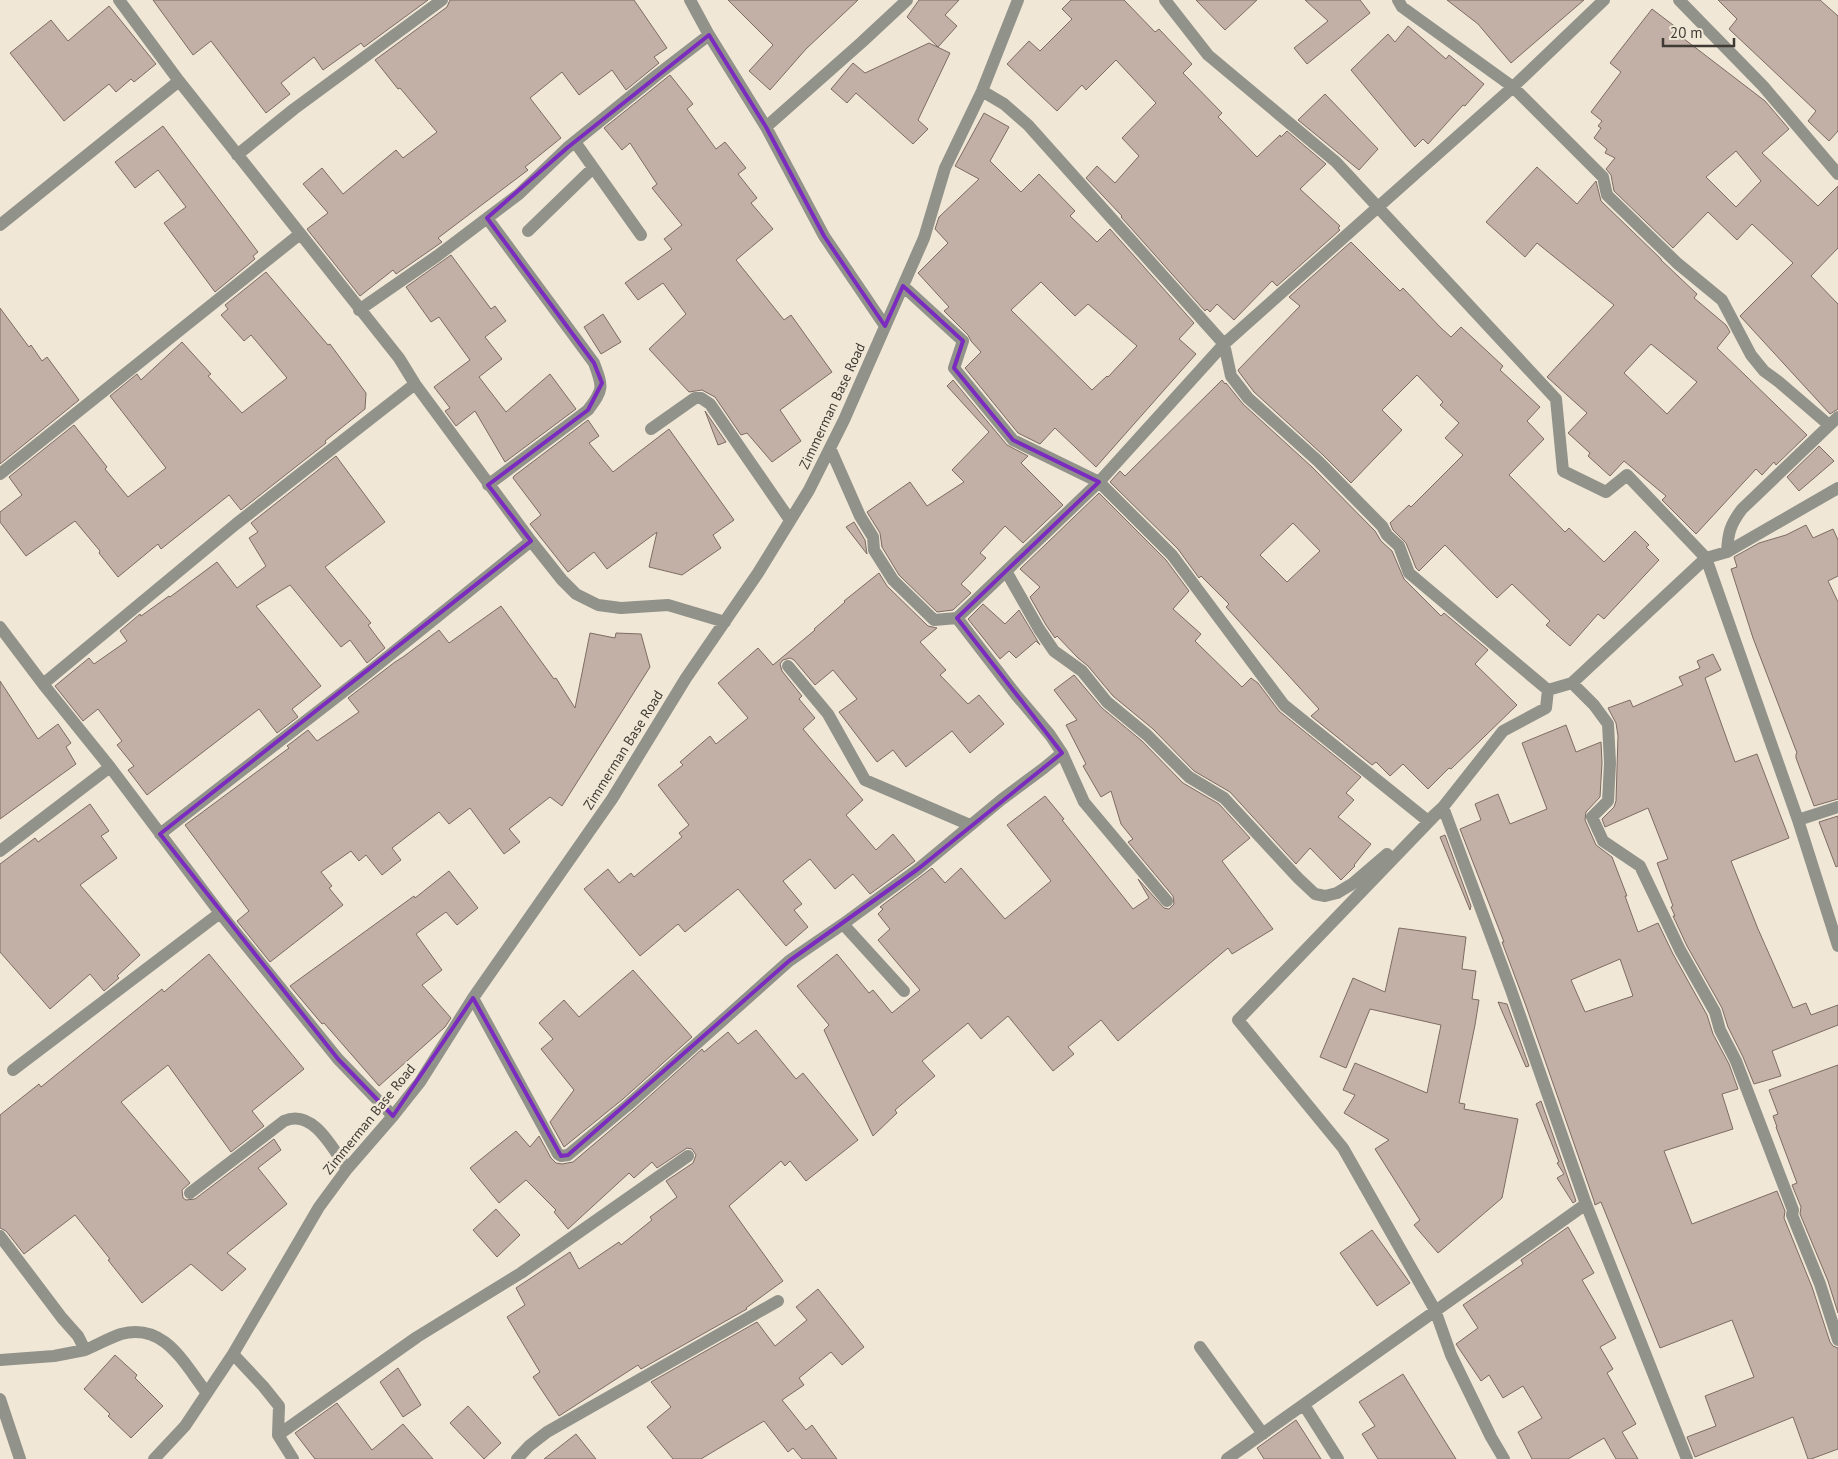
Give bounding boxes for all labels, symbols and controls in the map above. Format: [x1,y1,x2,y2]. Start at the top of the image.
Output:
scale bar [1663,15,1734,47]
text: 20 m [1670,23,1703,42]
street label: Zimmerman Base Road [795,340,869,472]
street label: Zimmerman Base Road [579,687,667,813]
street label: Zimmerman Base Road [319,1060,419,1178]

